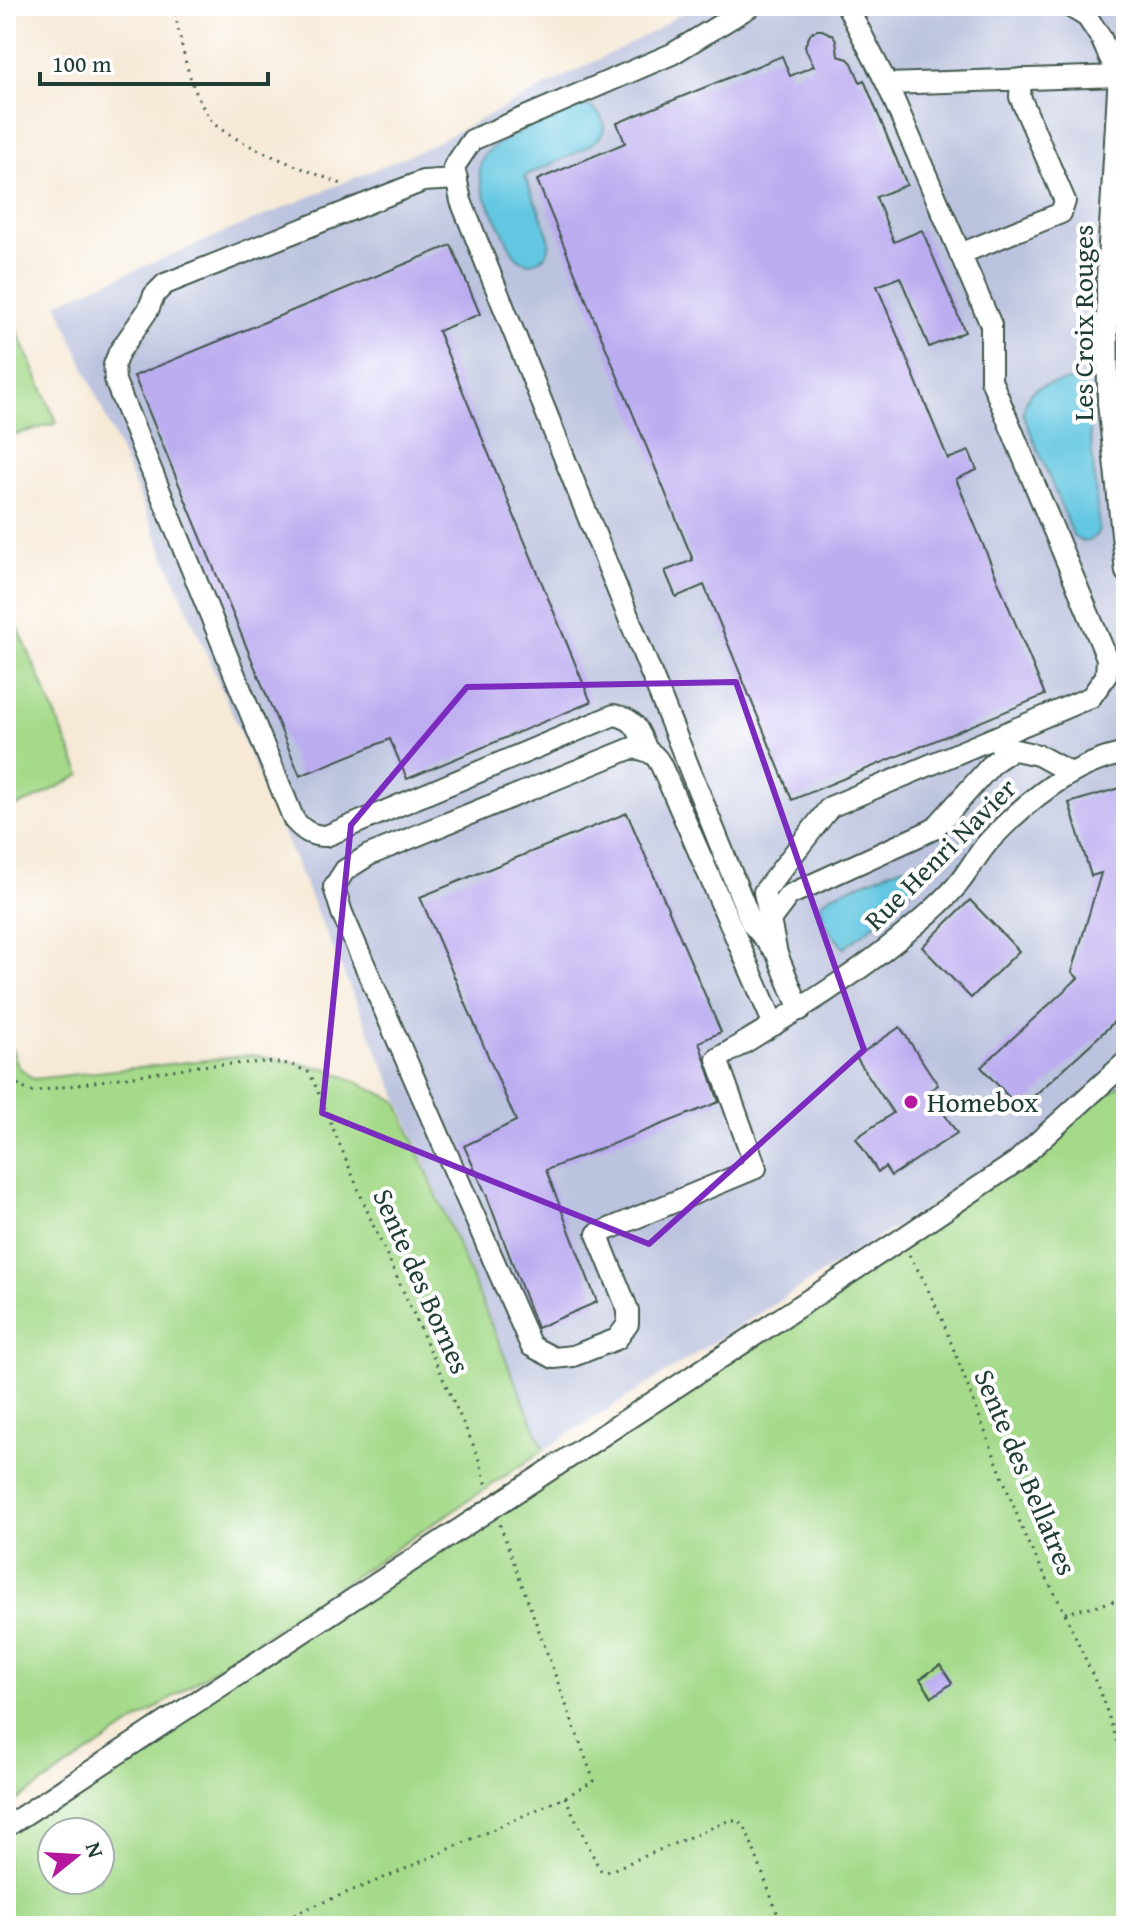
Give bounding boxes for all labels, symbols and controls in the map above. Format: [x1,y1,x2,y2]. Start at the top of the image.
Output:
scale bar [40,36,268,86]
text: 100 m [52,46,112,81]
street label: Les Croix Rouges [1062,225,1103,421]
street label: Rue Henri Navier [854,768,1026,939]
place label: Homebox [927,1081,1039,1122]
marker: Homebox [902,1093,920,1111]
street label: Sente des Bornes [363,1182,482,1380]
street label: Sente des Bellatres [965,1362,1088,1581]
north arrow [36,1816,116,1896]
text: N [78,1838,113,1862]

